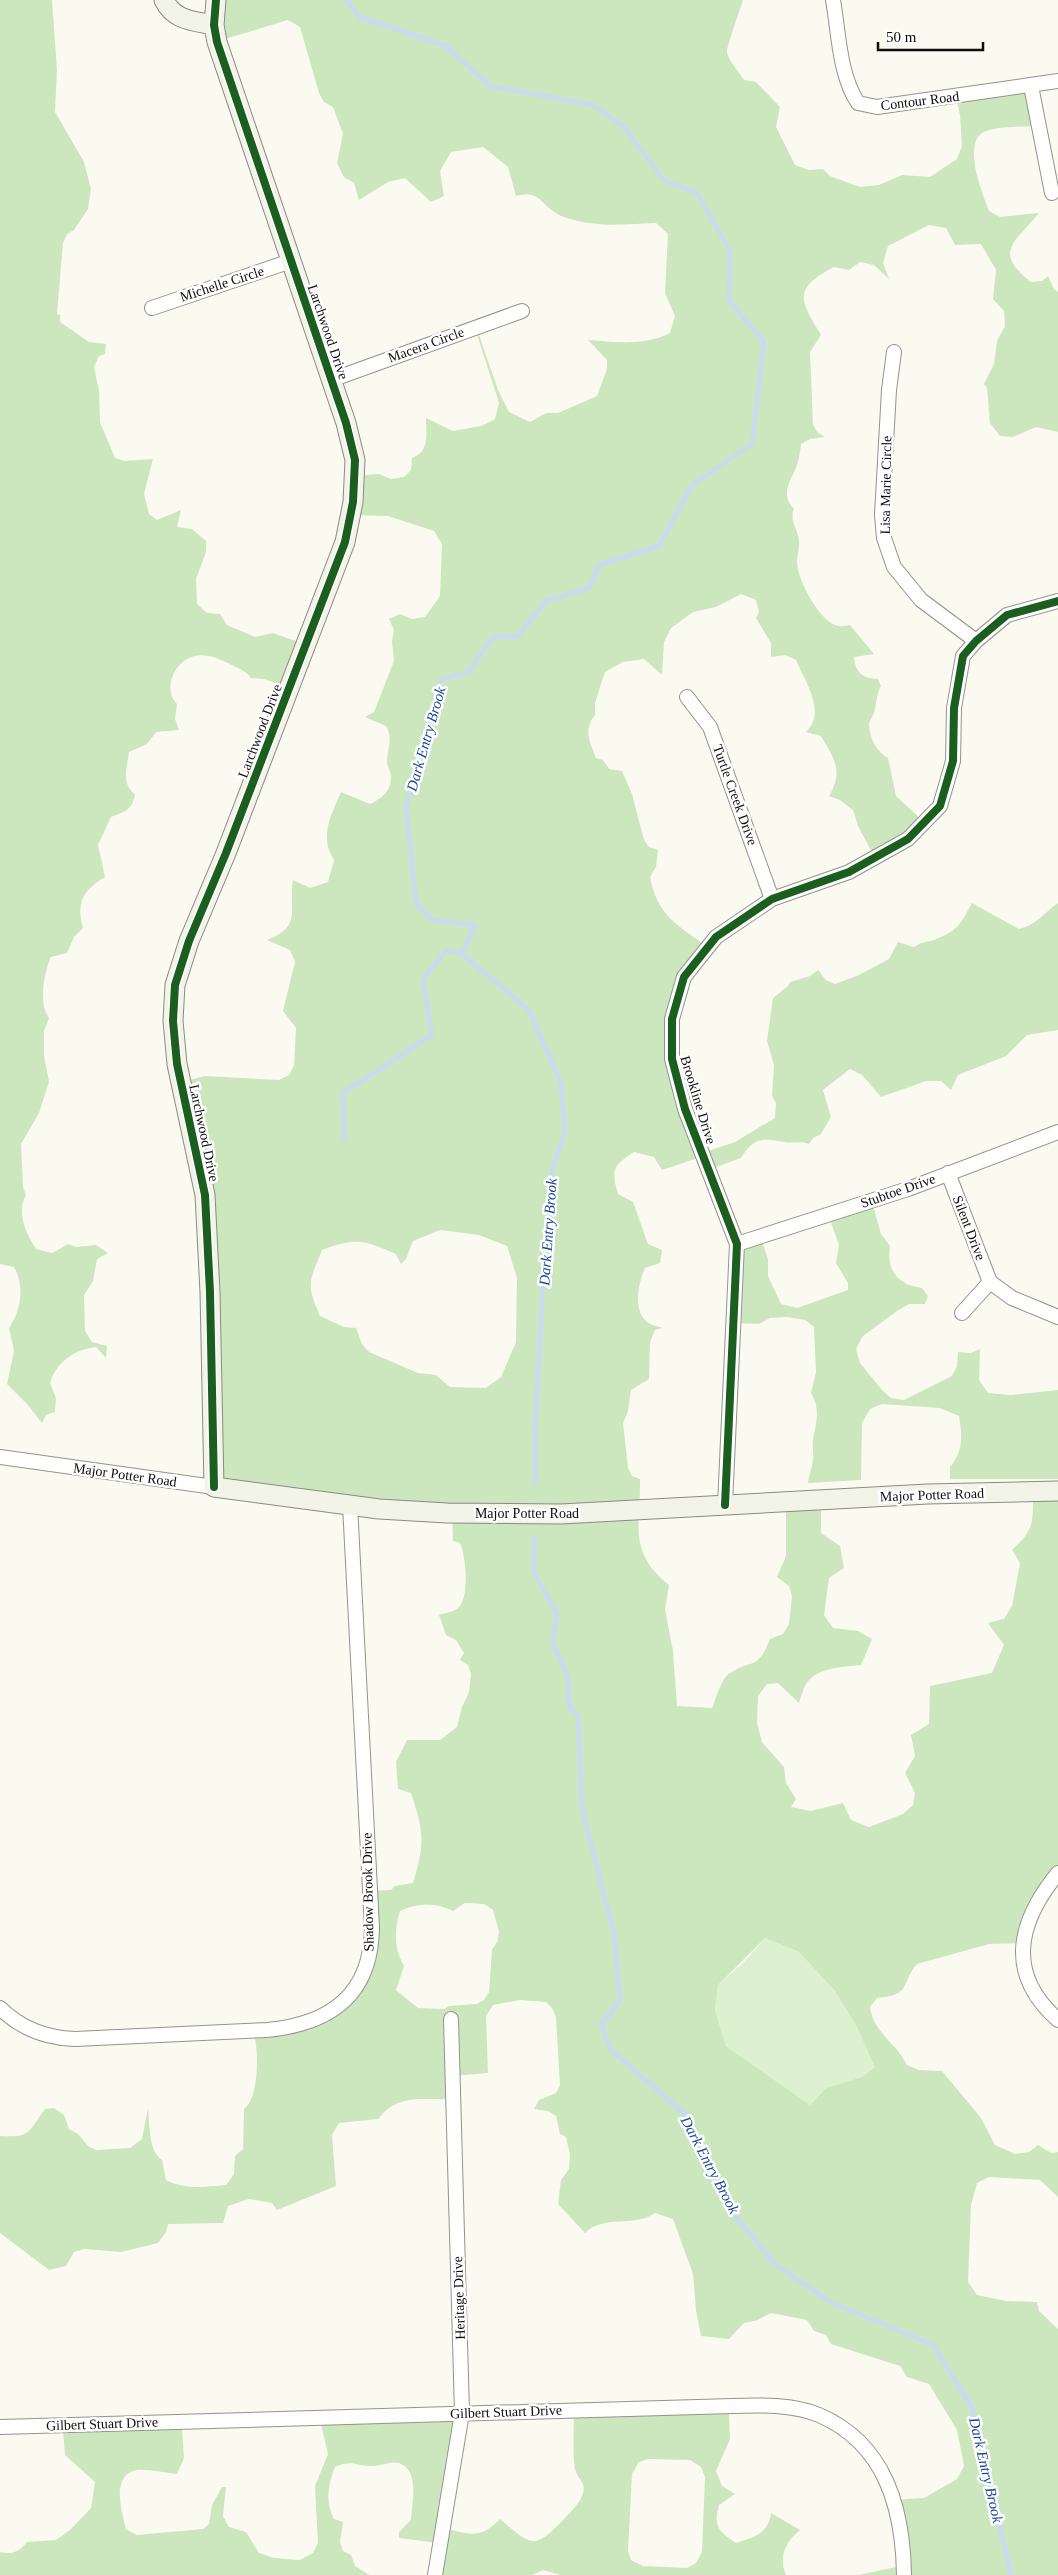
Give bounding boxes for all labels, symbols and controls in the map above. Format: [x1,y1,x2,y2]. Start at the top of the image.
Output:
scale bar [878,20,983,52]
text: 50 m [886,29,917,45]
street label: Contour Road [880,89,960,113]
street label: Michelle Circle [178,263,266,305]
street label: Larchwood Drive [305,283,351,381]
street label: Macera Circle [386,324,466,366]
street label: Lisa Marie Circle [878,436,894,534]
street label: Larchwood Drive [235,682,285,780]
water label: Dark Entry Brook [403,685,449,794]
street label: Turtle Creek Drive [710,743,760,847]
street label: Brookline Drive [677,1054,719,1146]
street label: Larchwood Drive [186,1083,222,1183]
street label: Stubtoe Drive [859,1171,937,1211]
water label: Dark Entry Brook [536,1177,560,1287]
street label: Silent Drive [950,1194,988,1262]
street label: Major Potter Road [72,1460,178,1490]
street label: Major Potter Road [880,1486,984,1504]
street label: Major Potter Road [475,1506,579,1521]
street label: Shadow Brook Drive [359,1832,377,1952]
water label: Dark Entry Brook [677,2113,743,2217]
street label: Heritage Drive [450,2256,468,2340]
street label: Gilbert Stuart Drive [450,2403,562,2421]
street label: Gilbert Stuart Drive [46,2415,158,2433]
water label: Dark Entry Brook [966,2415,1006,2525]

